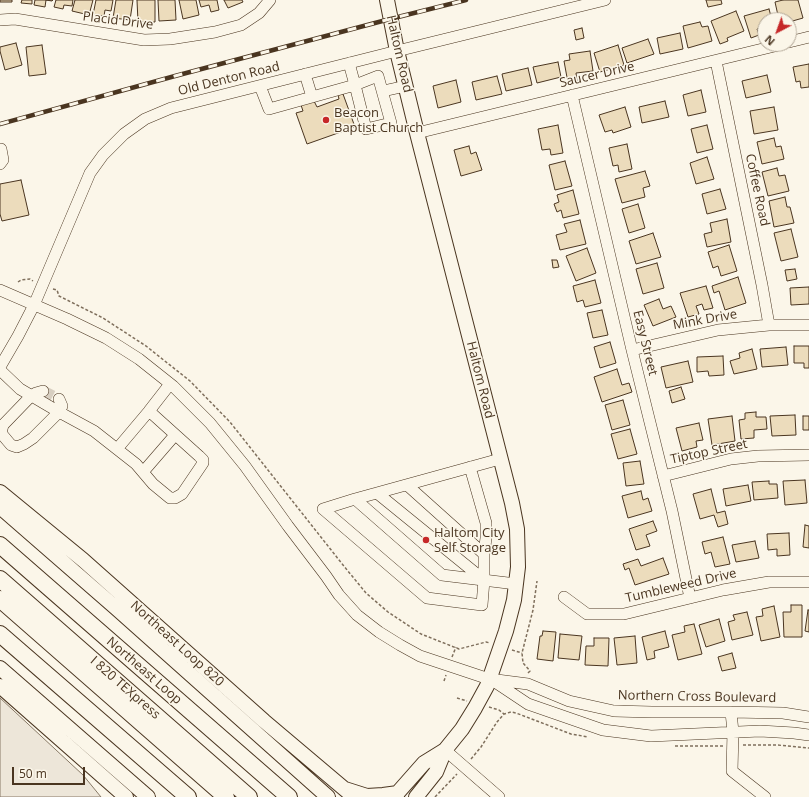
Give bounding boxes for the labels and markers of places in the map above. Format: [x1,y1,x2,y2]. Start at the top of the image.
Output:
place label: Beacon Baptist Church [334,105,423,136]
marker: Beacon Baptist Church [321,115,331,125]
place label: Haltom City Self Storage [434,525,506,556]
marker: Haltom City Self Storage [421,535,431,545]

